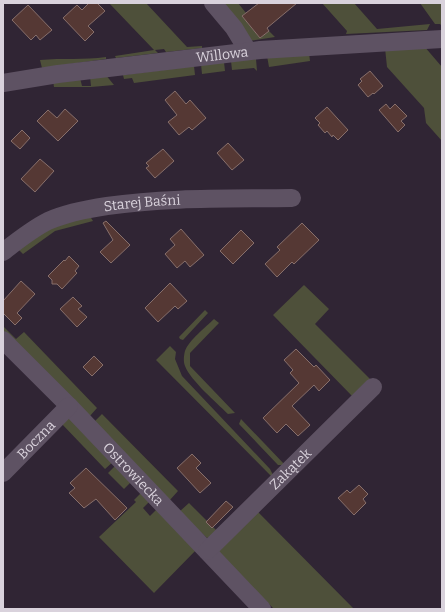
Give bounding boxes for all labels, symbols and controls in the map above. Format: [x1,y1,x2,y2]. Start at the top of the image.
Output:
street label: Willowa [195,43,250,67]
street label: Starej Baśni [103,192,181,215]
street label: Boczna [14,417,59,463]
street label: Ostrowiecka [99,439,167,510]
street label: Zakątek [266,445,315,493]

